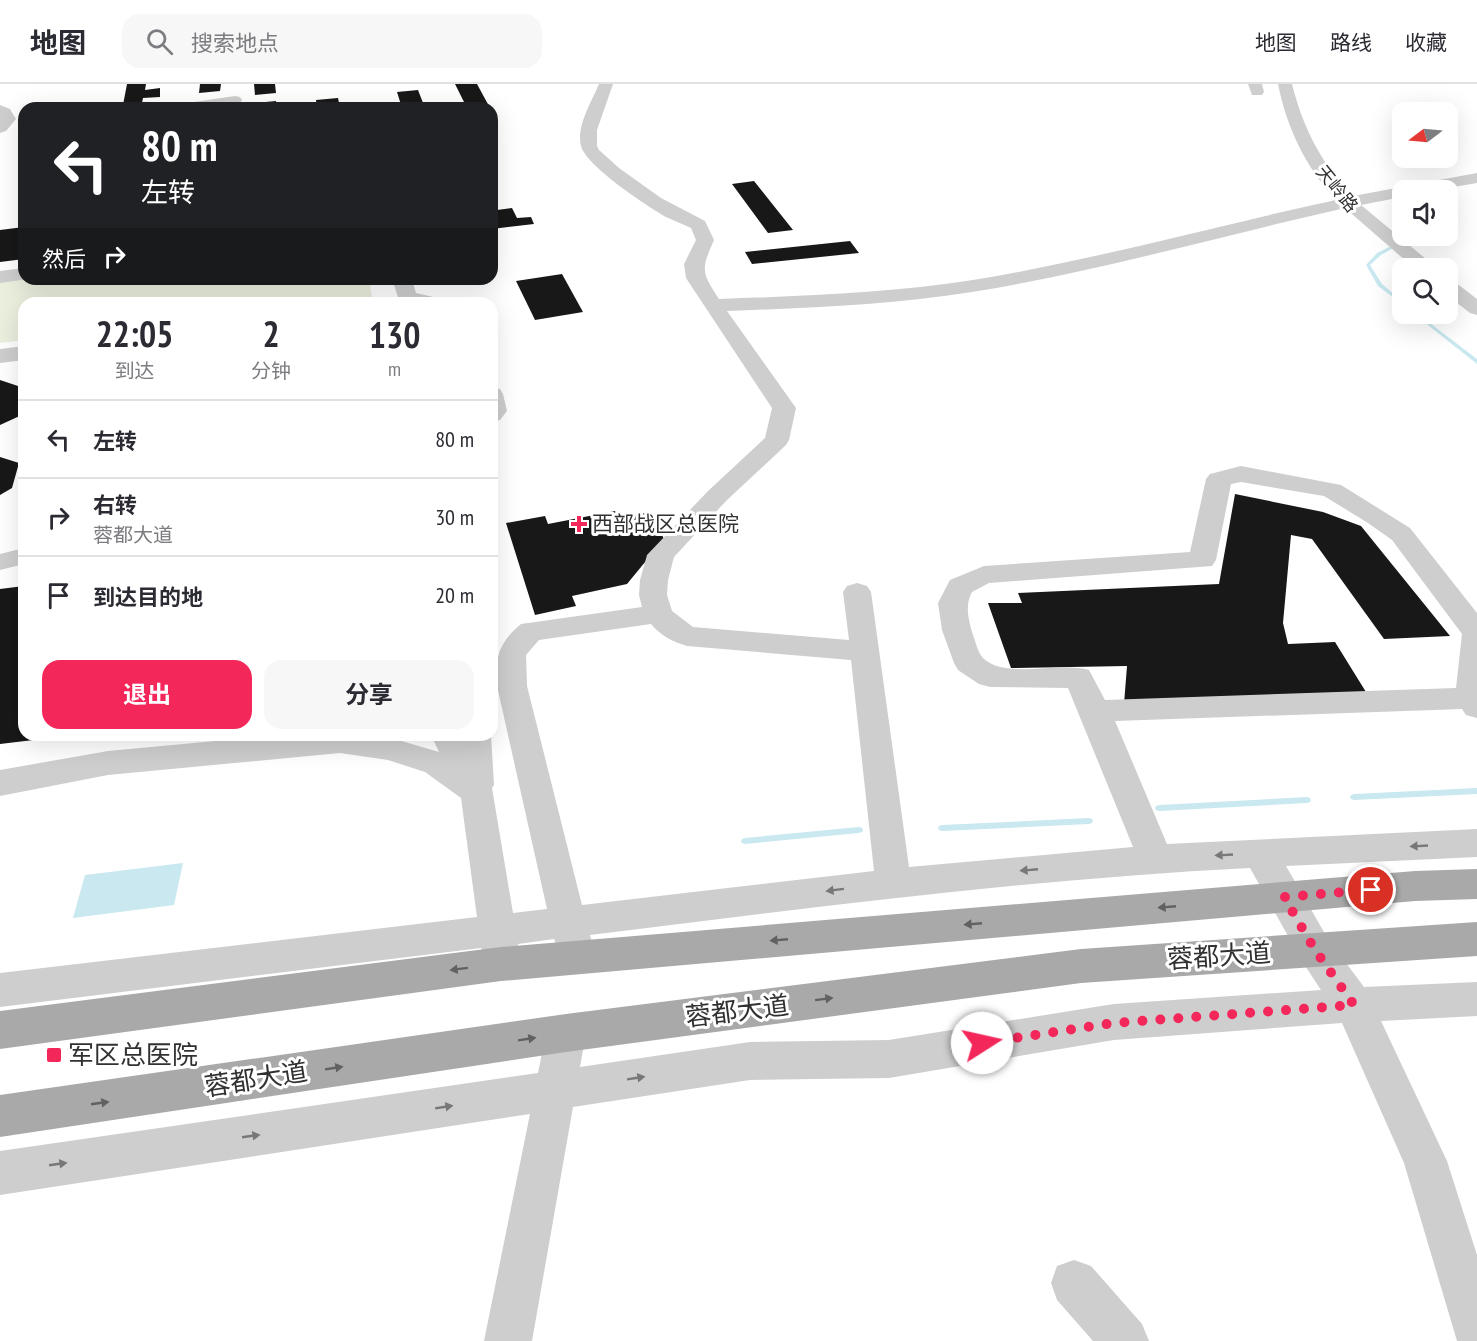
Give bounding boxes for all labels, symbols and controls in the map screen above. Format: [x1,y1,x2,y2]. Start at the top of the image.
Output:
search box [122,14,542,68]
text: 地图 [30,24,86,61]
icon: search [143,25,176,58]
text: 搜索地点 [191,29,279,57]
text: 地图 [1255,29,1297,56]
text: 路线 [1330,29,1372,56]
text: 收藏 [1405,29,1447,56]
north arrow [1392,102,1458,168]
map controls [1392,102,1458,324]
text: 80 m [141,118,218,173]
icon: left [42,126,120,204]
street label: 天岭路 [1311,160,1363,217]
text: 左转 [141,175,195,209]
button: sound [1392,180,1458,246]
icon: right [98,240,131,273]
text: 然后 [42,245,86,273]
button: search [1392,258,1458,324]
text: 22:05 [96,310,174,357]
text: 2 [263,310,280,357]
text: 130 [369,311,420,358]
text: m [388,356,401,382]
text: 到达 [115,358,155,384]
text: 分钟 [251,358,291,384]
icon: left [42,423,75,456]
text: 80 m [435,425,474,453]
text: 左转 [93,427,137,455]
text: 右转 [93,491,137,519]
icon: right [42,501,75,534]
text: 30 m [435,503,474,531]
place label: 西部战区总医院 [592,510,739,537]
marker: 西部战区总医院 [570,515,588,533]
text: 蓉都大道 [93,522,173,548]
icon: arrive [42,579,75,612]
text: 20 m [435,581,474,609]
text: 到达目的地 [93,583,203,611]
button: 退出 [42,660,252,729]
button: 分享 [264,660,474,729]
one-way arrow [1409,841,1428,850]
one-way arrow [1214,850,1233,859]
pin [1345,864,1396,915]
one-way arrow [1020,865,1039,875]
icon: arrive [1354,873,1387,906]
one-way arrow [826,885,845,894]
one-way arrow [1158,902,1177,912]
one-way arrow [964,919,983,929]
one-way arrow [769,935,788,945]
street label: 蓉都大道 [1166,935,1272,976]
one-way arrow [450,964,469,974]
street label: 蓉都大道 [683,988,791,1033]
one-way arrow [815,995,834,1004]
position arrow [950,1011,1014,1075]
one-way arrow [518,1034,537,1043]
place label: 军区总医院 [68,1038,198,1071]
marker: 军区总医院 [45,1046,63,1064]
street label: 蓉都大道 [202,1054,310,1103]
one-way arrow [325,1063,344,1072]
one-way arrow [627,1073,646,1082]
one-way arrow [90,1098,109,1107]
one-way arrow [434,1103,453,1112]
one-way arrow [241,1132,260,1141]
one-way arrow [49,1160,68,1169]

